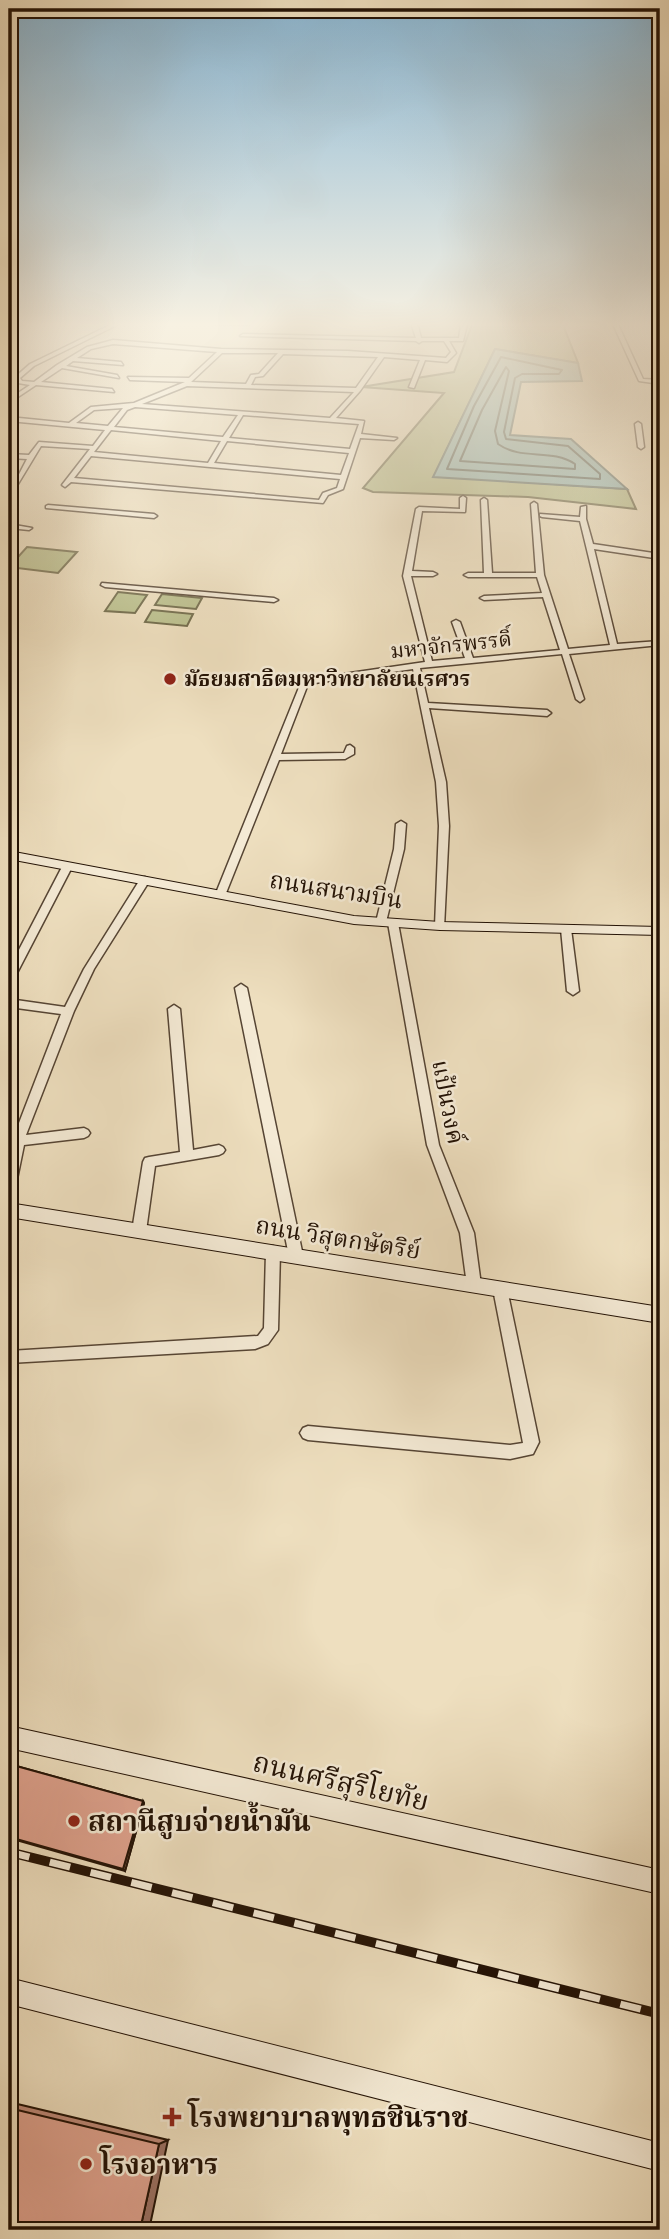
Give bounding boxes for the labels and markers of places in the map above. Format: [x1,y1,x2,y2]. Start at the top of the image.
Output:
place label: มัธยมสาธิตมหาวิทยาลัยนเรศวร [184,666,470,696]
marker: มัธยมสาธิตมหาวิทยาลัยนเรศวร [162,671,178,687]
place label: สถานีสูบจ่ายน้ำมัน [88,1801,311,1844]
marker: สถานีสูบจ่ายน้ำมัน [66,1813,82,1829]
place label: โรงพยาบาลพุทธชินราช [187,2098,469,2140]
marker: โรงพยาบาลพุทธชินราช [162,2107,182,2127]
place label: โรงอาหาร [99,2145,218,2187]
marker: โรงอาหาร [78,2156,94,2172]

